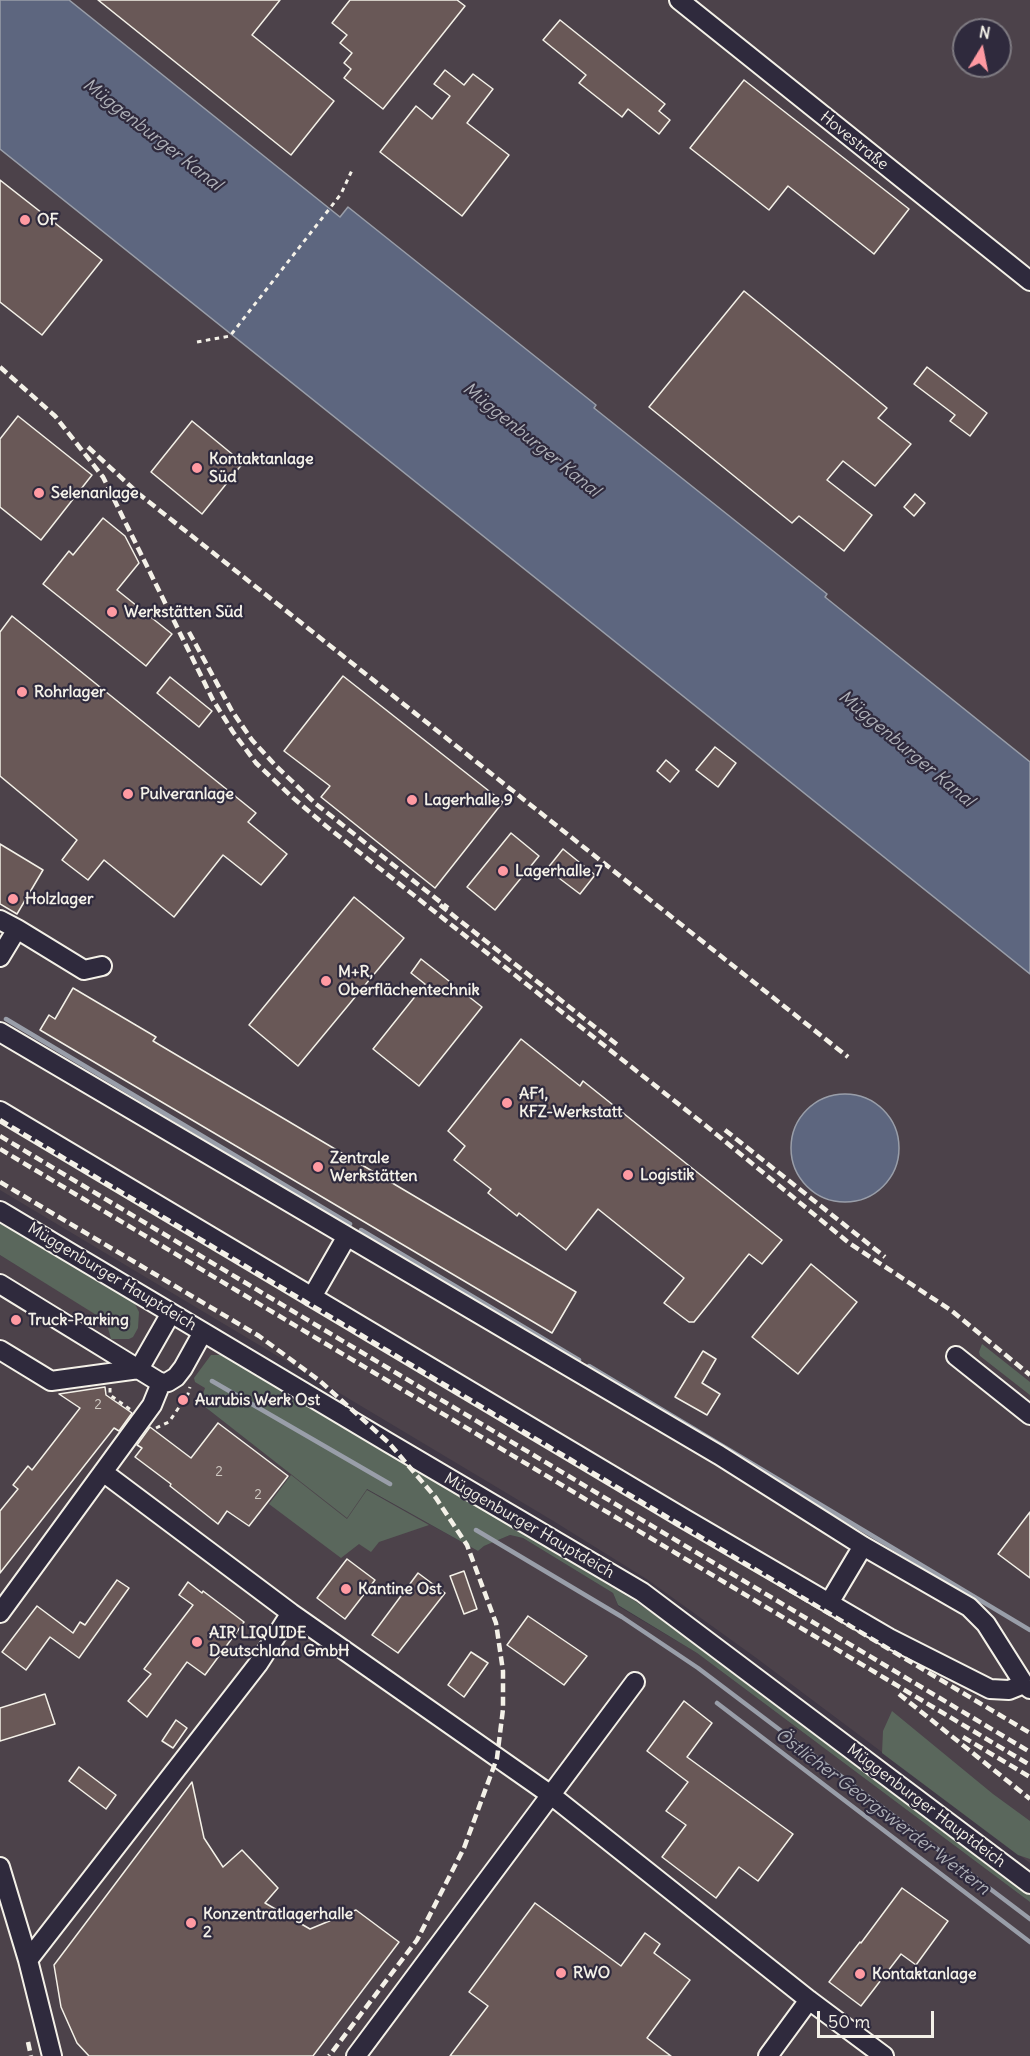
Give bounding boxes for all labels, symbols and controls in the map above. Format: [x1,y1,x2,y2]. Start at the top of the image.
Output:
north arrow [952,18,1012,78]
text: N [978,21,992,43]
water label: Müggenburger Kanal [78,74,226,196]
street label: Hovestraße [816,108,892,174]
place label: OF [37,210,58,230]
marker: OF [18,213,32,227]
water label: Müggenburger Kanal [458,378,604,502]
place label: Kontaktanlage Süd [209,449,314,487]
marker: Kontaktanlage Süd [190,461,204,475]
place label: Selenanlage [51,483,139,503]
marker: Selenanlage [32,486,46,500]
place label: Werkstätten Süd [124,602,243,622]
marker: Werkstätten Süd [105,605,119,619]
place label: Rohrlager [34,682,106,702]
marker: Rohrlager [15,685,29,699]
water label: Müggenburger Kanal [834,686,978,812]
place label: Pulveranlage [140,784,234,804]
marker: Pulveranlage [121,787,135,801]
place label: Lagerhalle 9 [424,790,513,810]
marker: Lagerhalle 9 [405,793,419,807]
place label: Lagerhalle 7 [515,861,603,881]
marker: Lagerhalle 7 [496,864,510,878]
place label: Holzlager [25,889,93,909]
marker: Holzlager [6,892,20,906]
place label: M+R, Oberflächentechnik [338,962,480,1000]
marker: M+R, Oberflächentechnik [319,974,333,988]
place label: AF1, KFZ-Werkstatt [519,1084,622,1122]
marker: AF1, KFZ-Werkstatt [500,1096,514,1110]
place label: Zentrale Werkstätten [330,1148,418,1186]
marker: Zentrale Werkstätten [311,1160,325,1174]
place label: Logistik [640,1165,694,1185]
marker: Logistik [621,1168,635,1182]
street label: Müggenburger Hauptdeich [24,1219,200,1335]
place label: Truck-Parking [28,1310,129,1330]
marker: Truck-Parking [9,1313,23,1327]
place label: Aurubis Werk Ost [195,1390,320,1410]
marker: Aurubis Werk Ost [176,1393,190,1407]
house number: 2 [94,1397,102,1413]
house number: 2 [215,1464,223,1480]
street label: Müggenburger Hauptdeich [440,1469,618,1583]
house number: 2 [254,1487,262,1503]
place label: Kantine Ost [358,1579,442,1599]
marker: Kantine Ost [339,1582,353,1596]
place label: AIR LIQUIDE Deutschland GmbH [209,1623,349,1661]
marker: AIR LIQUIDE Deutschland GmbH [190,1635,204,1649]
water label: Östlicher Georgswerder Wettern [771,1724,993,1900]
street label: Müggenburger Hauptdeich [843,1740,1009,1872]
place label: Konzentratlagerhalle 2 [203,1904,353,1942]
marker: Konzentratlagerhalle 2 [184,1916,198,1930]
place label: RWO [573,1963,610,1983]
place label: Kontaktanlage [872,1964,977,1984]
marker: RWO [554,1966,568,1980]
marker: Kontaktanlage [853,1967,867,1981]
scale bar [820,1999,937,2037]
text: 50 m [828,2010,870,2033]

